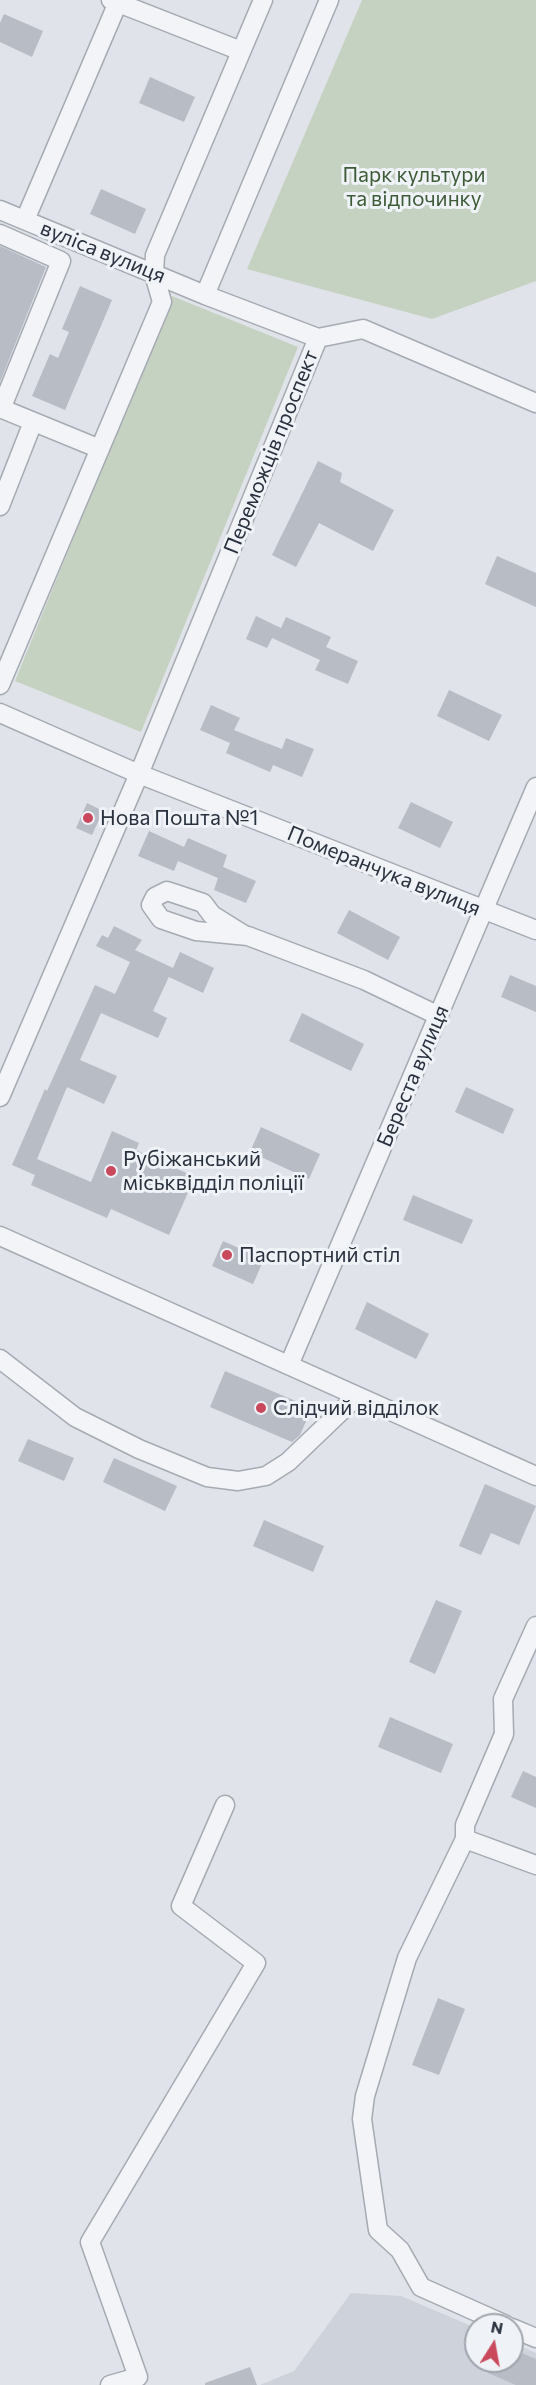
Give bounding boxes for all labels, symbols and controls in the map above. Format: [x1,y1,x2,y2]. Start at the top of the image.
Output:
park label: Парк культури та відпочинку [342,162,486,212]
street label: вуліса вулиця [37,215,169,289]
street label: Переможців проспект [219,346,323,558]
place label: Нова Пошта №1 [100,805,258,831]
marker: Нова Пошта №1 [81,811,95,825]
street label: Померанчука вулиця [284,821,484,921]
street label: Береста вулиця [372,1001,454,1151]
place label: Рубіжанський міськвідділ поліції [123,1146,304,1196]
marker: Рубіжанський міськвідділ поліції [104,1164,118,1178]
place label: Паспортний стіл [239,1242,400,1268]
marker: Паспортний стіл [220,1248,234,1262]
place label: Слідчий відділок [273,1395,439,1421]
marker: Слідчий відділок [254,1401,268,1415]
north arrow [464,2313,524,2373]
text: N [489,2316,505,2337]

